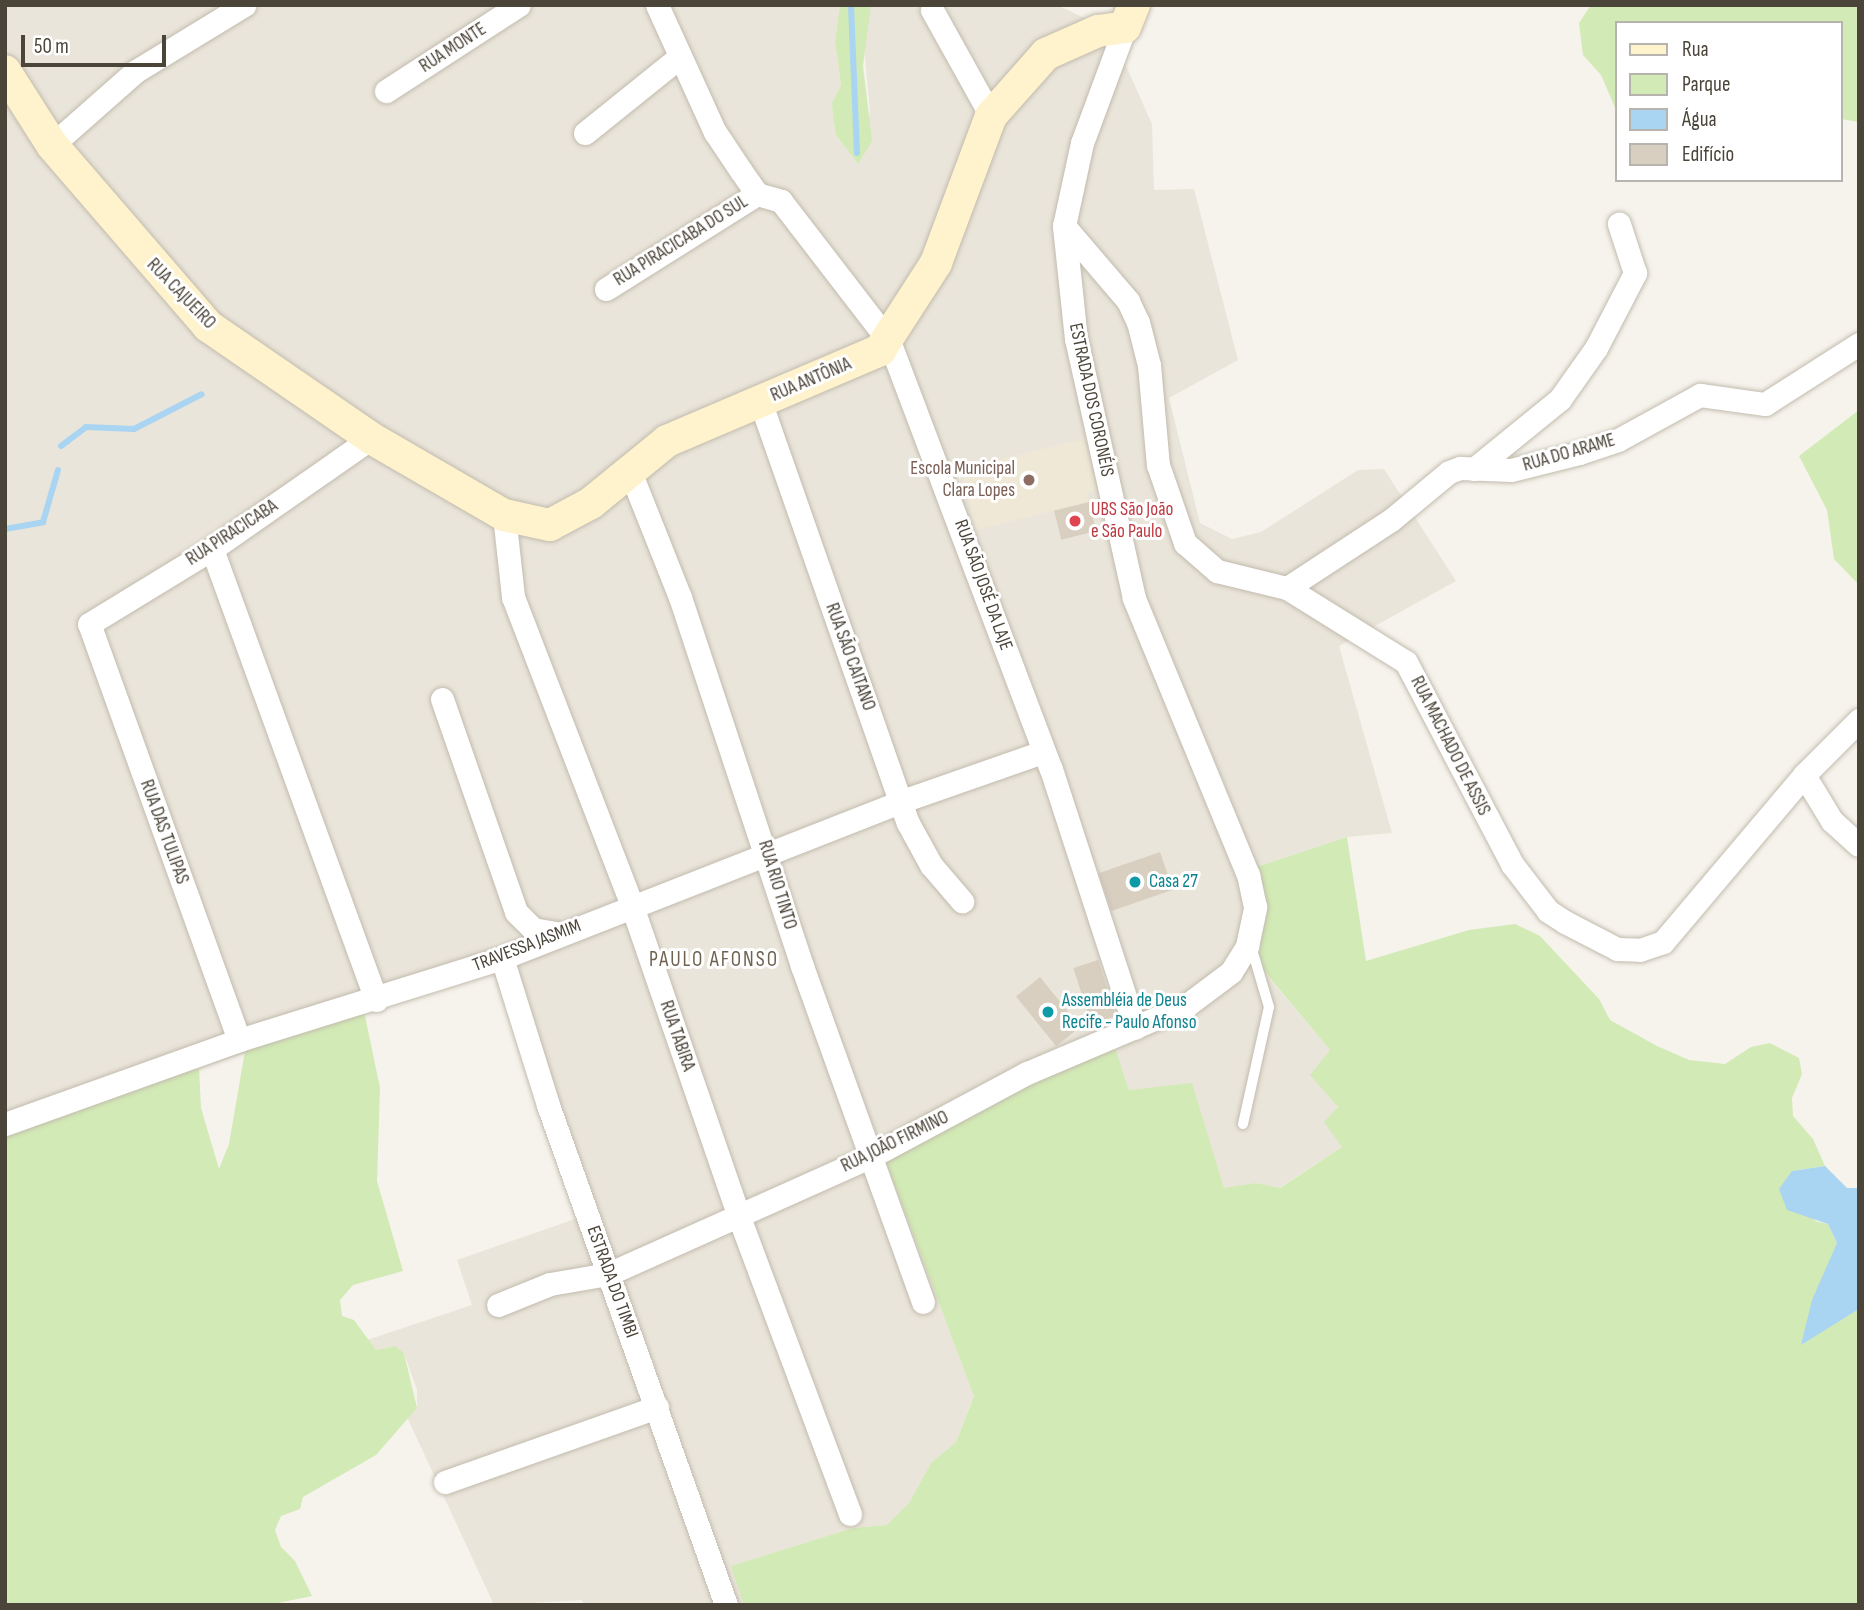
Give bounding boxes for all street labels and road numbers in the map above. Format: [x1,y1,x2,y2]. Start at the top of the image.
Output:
street label: RUA MONTE [415,18,491,78]
street label: RUA PIRACICABA DO SUL [610,191,752,291]
street label: RUA CAJUEIRO [142,254,220,334]
street label: ESTRADA DOS CORONÉIS [1064,321,1118,479]
street label: RUA ANTÔNIA [767,353,855,407]
street label: RUA DO ARAME [1520,429,1618,477]
street label: RUA PIRACICABA [182,495,282,571]
street label: RUA SÃO JOSÉ DA LAJE [949,517,1017,653]
street label: RUA SÃO CAITANO [820,600,880,714]
street label: RUA MACHADO DE ASSIS [1405,673,1495,819]
street label: RUA DAS TULIPAS [135,777,193,887]
street label: RUA RIO TINTO [753,838,801,932]
street label: TRAVESSA JASMIM [470,915,584,977]
street label: RUA TABIRA [654,998,700,1074]
street label: RUA JOÃO FIRMINO [837,1106,953,1178]
street label: ESTRADA DO TIMBI [581,1223,643,1341]

